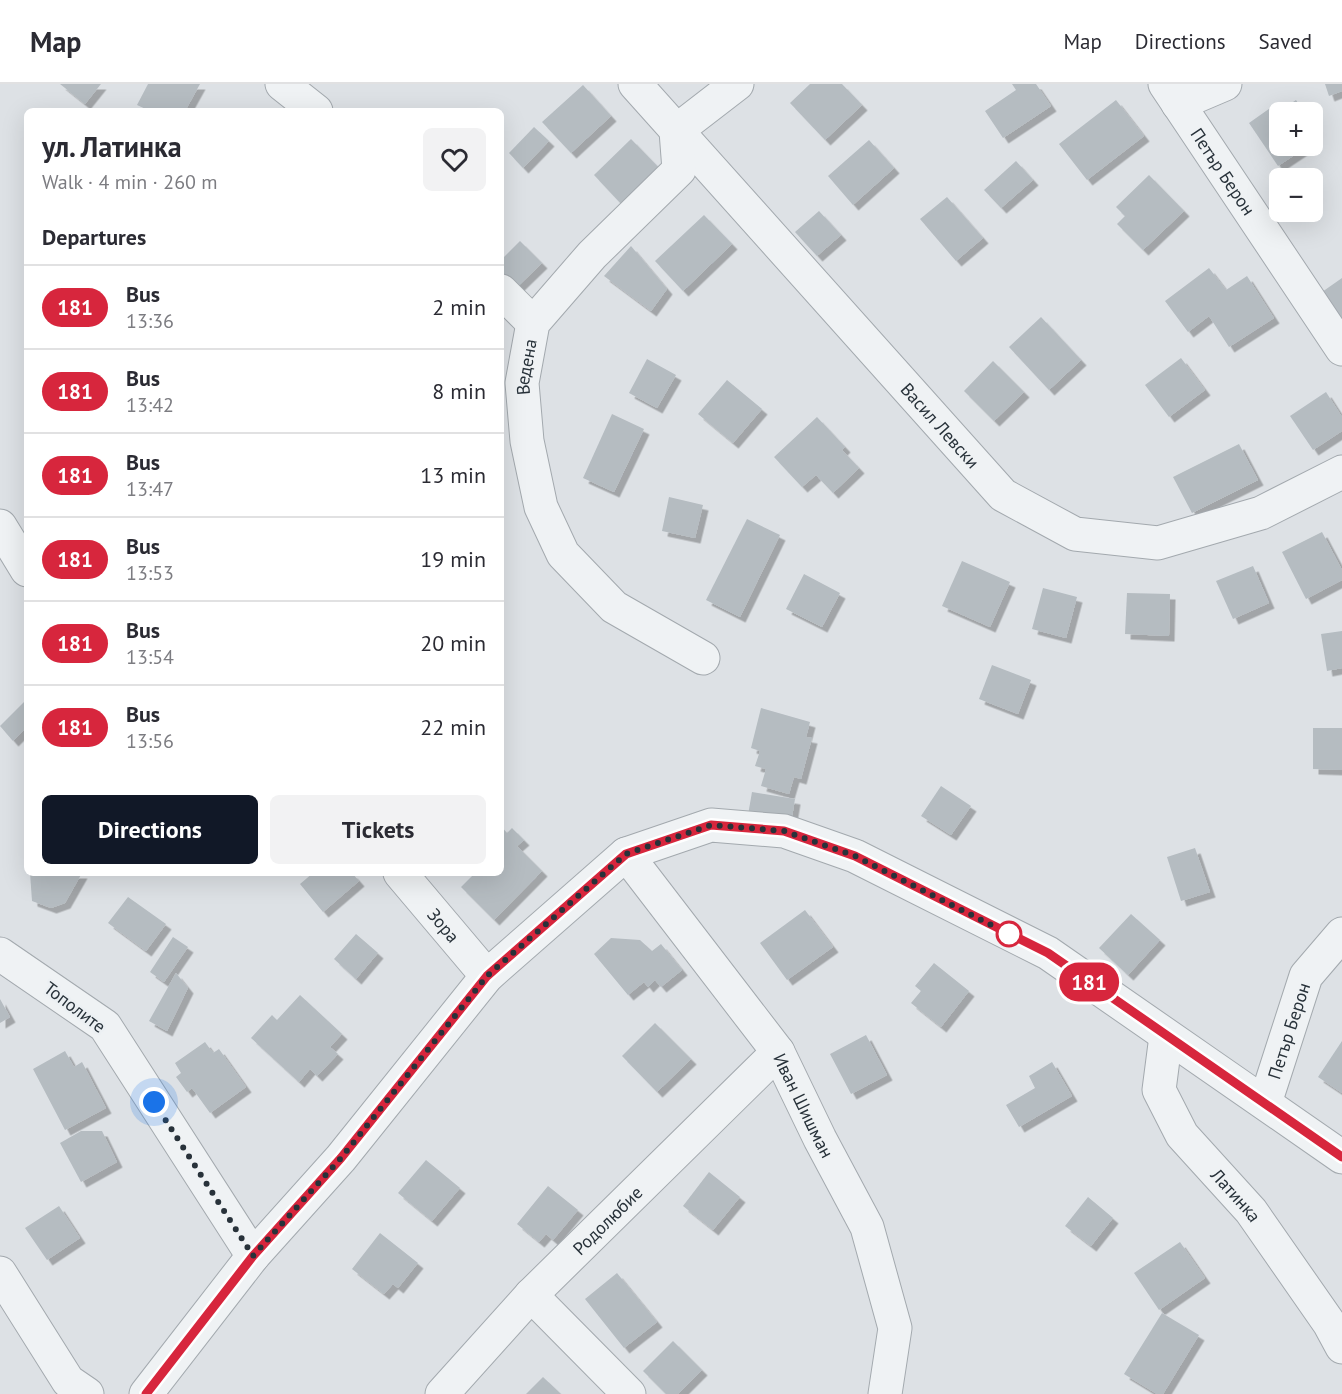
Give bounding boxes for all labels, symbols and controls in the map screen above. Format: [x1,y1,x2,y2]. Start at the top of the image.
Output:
text: Map [30,23,81,60]
text: Map [1063,28,1102,55]
text: Directions [1135,28,1226,55]
text: Saved [1259,28,1312,55]
map controls [1269,102,1323,222]
button: + [1269,102,1323,156]
street label: Петър Берон [1186,123,1261,219]
text: ул. Латинка [42,128,182,165]
button: heart [423,128,486,191]
button: − [1269,168,1323,222]
text: Walk · 4 min · 260 m [42,169,218,195]
text: Departures [42,223,146,251]
text: Bus [126,280,160,308]
text: 2 min [432,293,486,321]
text: 181 [57,294,93,321]
text: 13:36 [126,308,174,334]
street label: Ведена [510,337,541,396]
text: Bus [126,364,160,392]
text: 8 min [432,377,486,405]
text: 181 [57,378,93,405]
street label: Васил Левски [896,378,985,473]
text: 13:42 [126,392,174,418]
text: Bus [126,448,160,476]
text: 13 min [420,461,486,489]
text: 181 [57,462,93,489]
text: 13:47 [126,476,174,502]
text: Bus [126,532,160,560]
text: 19 min [420,545,486,573]
text: 181 [57,546,93,573]
text: 13:53 [126,560,174,586]
text: Bus [126,616,160,644]
text: 20 min [420,629,486,657]
text: 181 [57,630,93,657]
text: 13:54 [126,644,174,670]
text: Bus [126,700,160,728]
text: 22 min [420,713,486,741]
text: 181 [57,714,93,741]
text: 13:56 [126,728,174,754]
button: Directions [42,795,258,864]
button: Tickets [270,795,486,864]
street label: Зора [423,903,465,947]
unlabelled marker [996,921,1022,947]
line badge: 181 [1054,962,1124,1002]
text: 181 [1071,969,1107,996]
street label: Тополите [40,976,110,1038]
street label: Петър Берон [1262,979,1315,1082]
street label: Иван Шишман [769,1049,839,1162]
your location [139,1087,169,1117]
street label: Латинка [1206,1163,1266,1226]
street label: Родолюбие [567,1181,647,1259]

